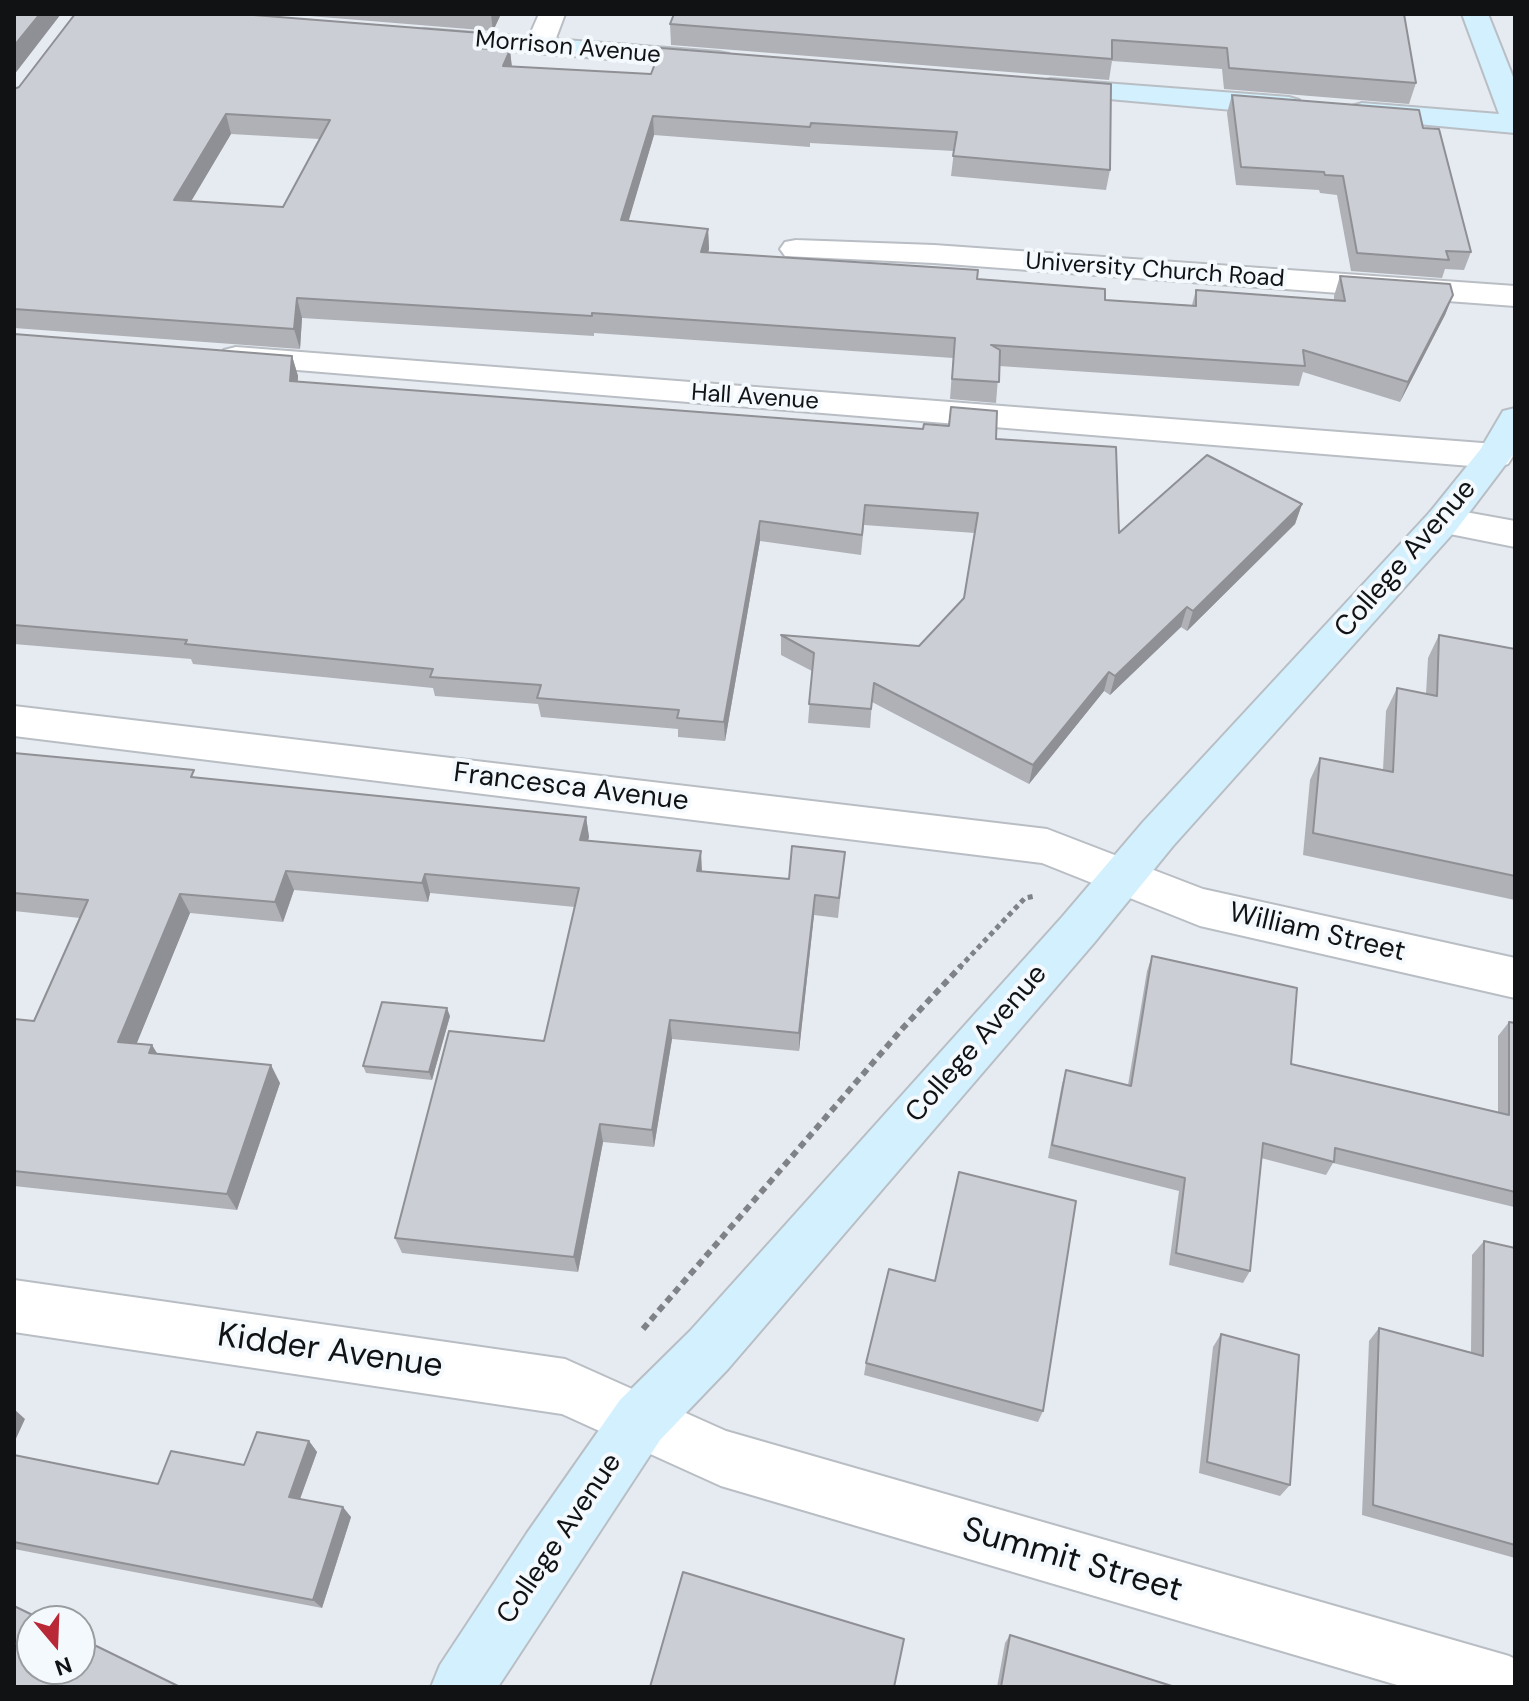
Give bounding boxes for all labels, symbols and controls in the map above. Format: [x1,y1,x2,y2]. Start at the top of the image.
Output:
street label: Morrison Avenue [474,26,662,70]
street label: University Church Road [1024,248,1286,294]
street label: Hall Avenue [690,379,820,417]
street label: College Avenue [1328,473,1484,645]
street label: Francesca Avenue [452,757,690,819]
street label: William Street [1226,896,1408,970]
street label: College Avenue [899,958,1055,1130]
street label: Kidder Avenue [215,1316,445,1388]
street label: College Avenue [491,1447,629,1631]
street label: Summit Street [957,1510,1187,1612]
north arrow [16,1605,96,1685]
text: N [51,1650,76,1683]

